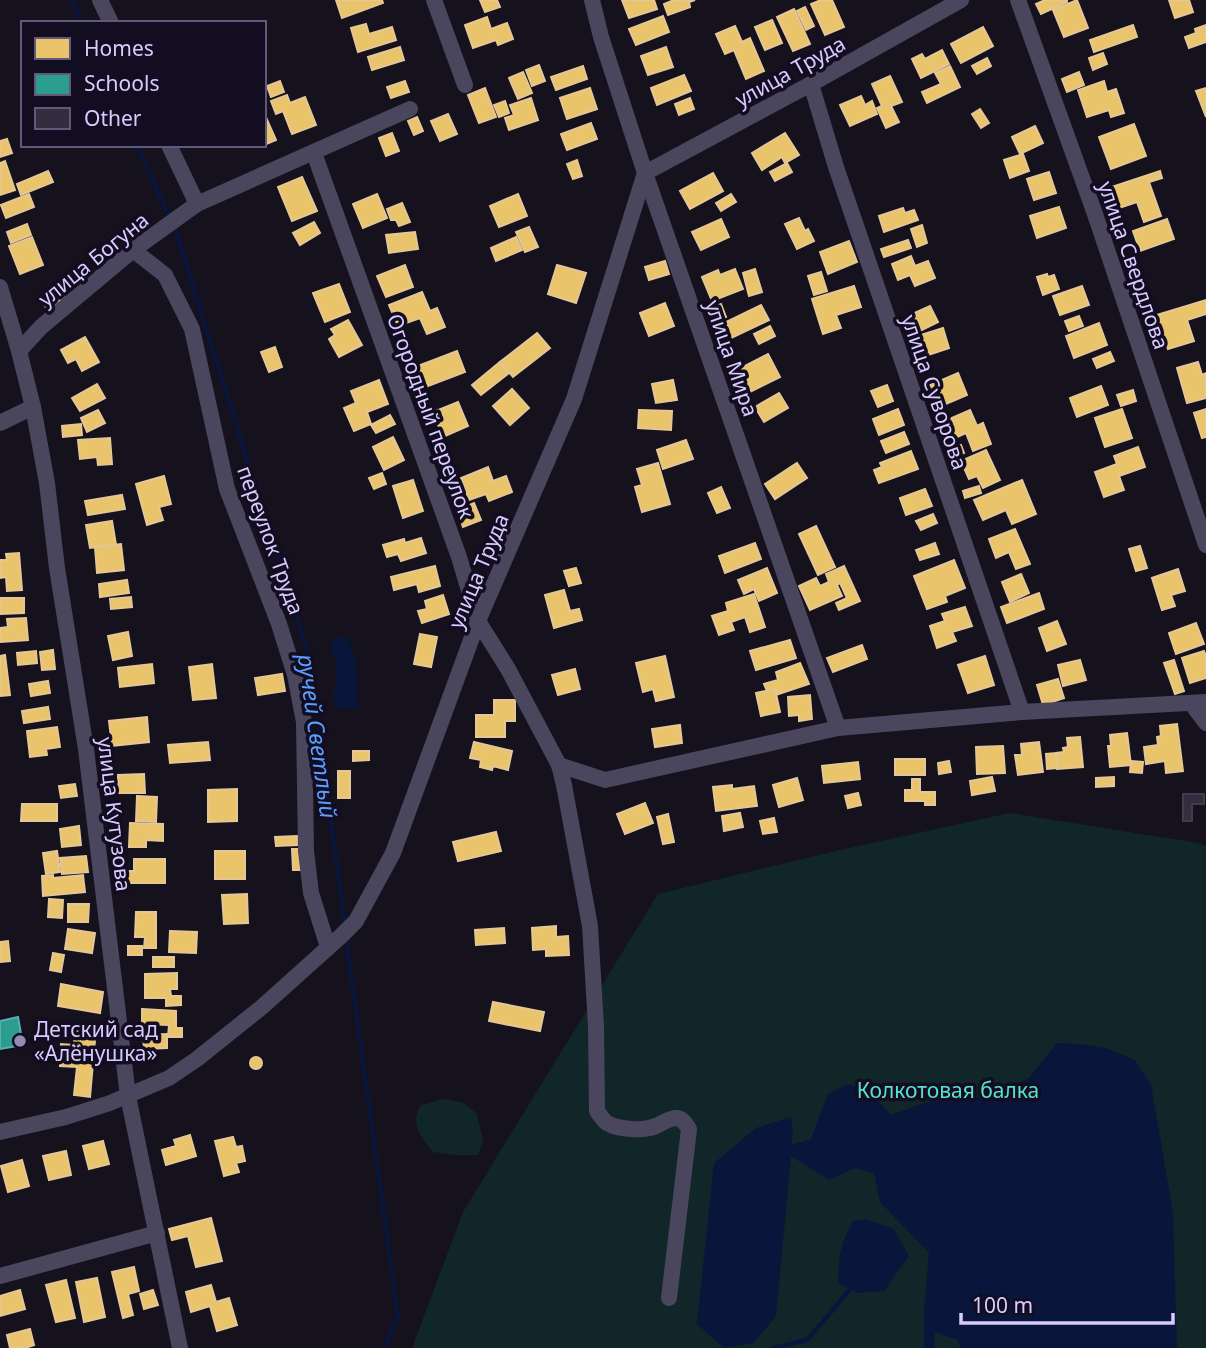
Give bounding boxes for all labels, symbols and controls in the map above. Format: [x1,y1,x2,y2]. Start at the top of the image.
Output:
legend [21,21,266,147]
street label: улица Труда [730,29,850,113]
text: Homes [84,34,154,62]
text: Schools [84,69,159,97]
text: Other [84,104,142,132]
street label: улица Свердлова [1092,177,1176,353]
street label: улица Богуна [32,206,154,312]
street label: улица Мира [699,296,765,420]
street label: Огородный переулок [381,310,481,522]
street label: улица Суворова [895,311,975,473]
street label: переулок Труда [231,462,311,618]
street label: улица Труда [441,509,515,633]
water label: ручей Светлый [290,651,345,820]
street label: улица Кутузова [92,735,138,893]
place label: Детский сад «Алёнушка» [34,1015,158,1067]
marker: Детский сад «Алёнушка» [12,1033,28,1049]
park label: Колкотовая балка [857,1076,1039,1104]
scale bar [961,1282,1173,1326]
text: 100 m [972,1291,1033,1319]

